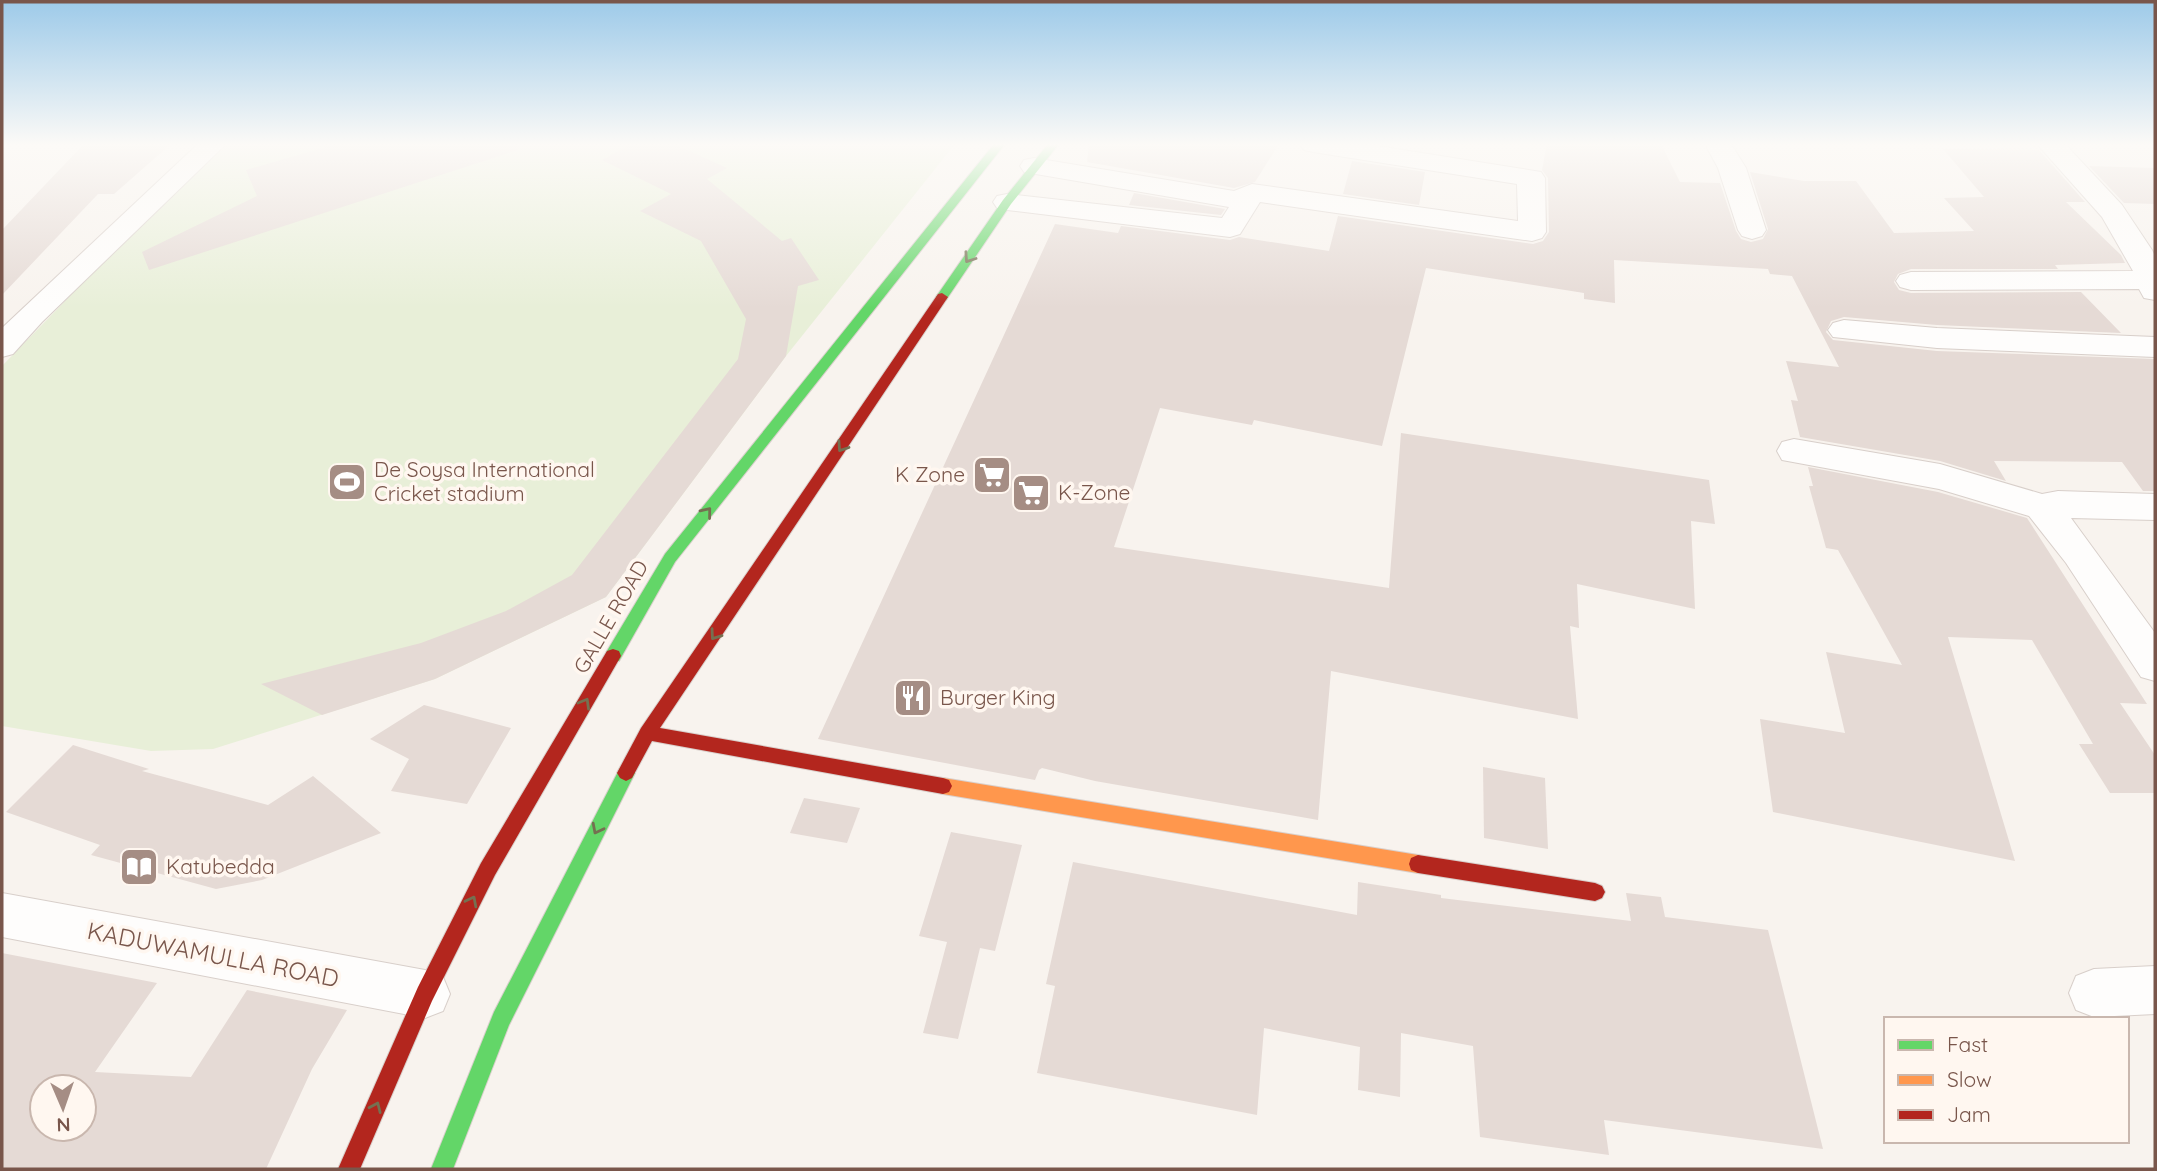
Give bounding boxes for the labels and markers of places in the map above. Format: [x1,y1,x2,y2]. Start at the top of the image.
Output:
supermarket icon: K Zone [971,454,1013,496]
place label: De Soysa International Cricket stadium [374,456,595,506]
sports icon: De Soysa International Cricket stadium [326,461,368,503]
place label: K Zone [895,461,965,487]
supermarket icon: K-Zone [1010,472,1052,514]
place label: K-Zone [1058,479,1130,505]
restaurant icon: Burger King [892,677,934,719]
place label: Burger King [940,684,1056,710]
library icon: Katubedda [118,846,160,888]
place label: Katubedda [166,853,275,879]

